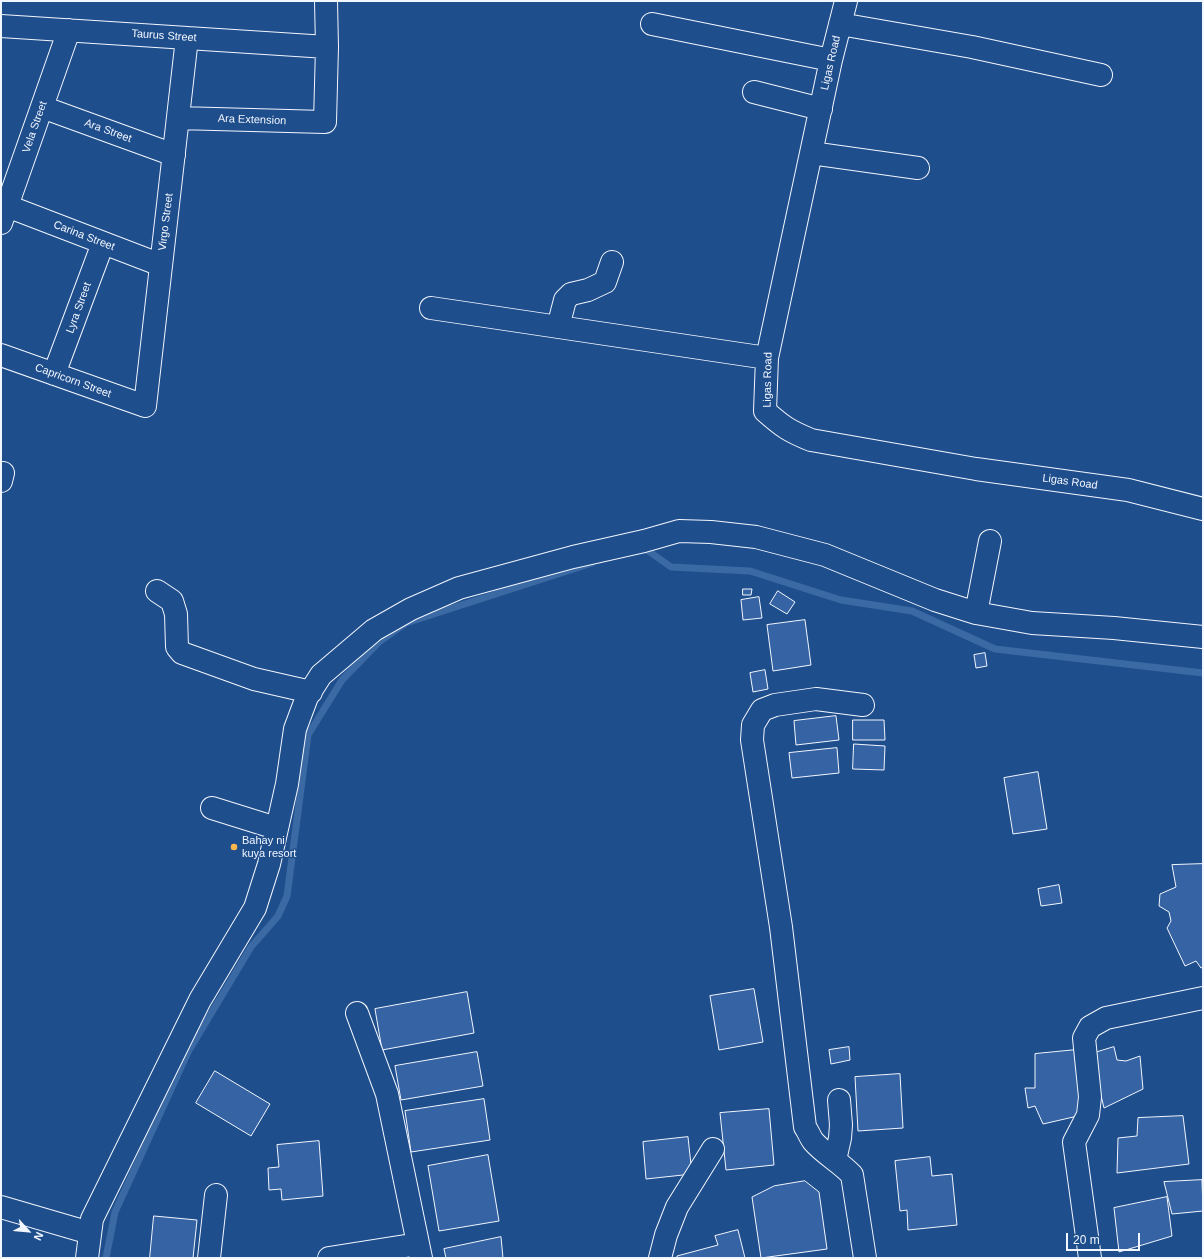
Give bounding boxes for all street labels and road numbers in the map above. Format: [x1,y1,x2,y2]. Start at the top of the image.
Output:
street label: Taurus Street [131,27,197,45]
street label: Ligas Road [818,34,844,92]
street label: Vela Street [20,99,50,155]
street label: Ara Extension [218,112,286,128]
street label: Ara Street [82,116,134,146]
street label: Virgo Street [156,192,176,252]
street label: Carina Street [51,218,117,254]
street label: Lyra Street [64,281,94,335]
street label: Ligas Road [761,352,775,408]
street label: Capricorn Street [33,361,113,401]
street label: Ligas Road [1042,472,1098,492]

